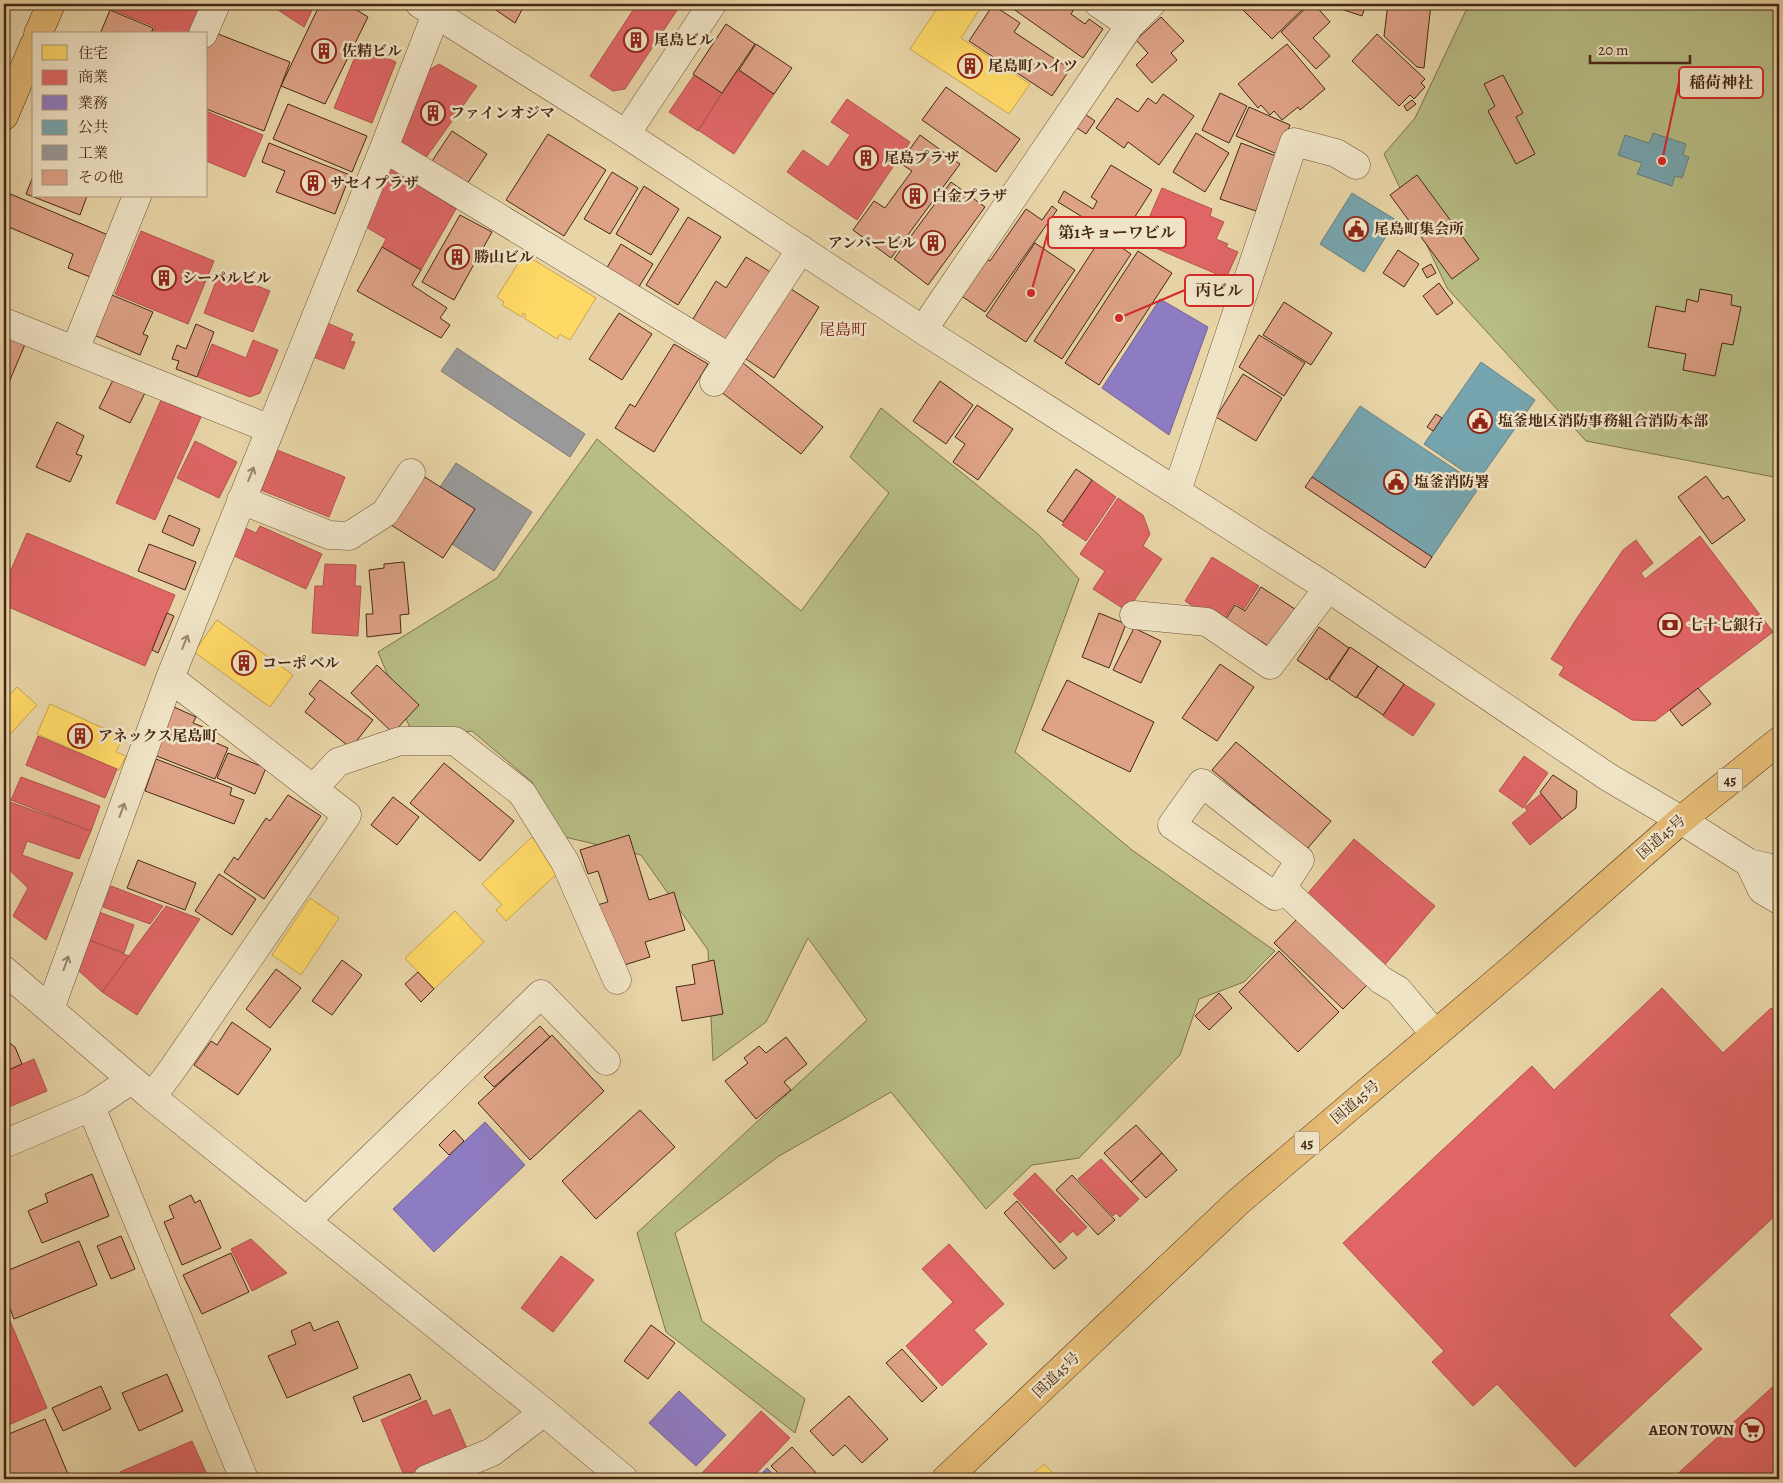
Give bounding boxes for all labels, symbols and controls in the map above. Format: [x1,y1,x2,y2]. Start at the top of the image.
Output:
building icon: 尾島ビル [623,27,649,53]
place label: 尾島ビル [654,30,714,50]
legend [32,32,208,198]
scale bar [1590,32,1690,64]
building icon: 佐精ビル [311,38,337,64]
text: 20 m [1598,40,1629,60]
place label: 佐精ビル [342,41,402,61]
text: 住宅 [78,43,108,63]
building icon: 尾島町ハイツ [957,53,983,79]
place label: 尾島町ハイツ [988,56,1078,76]
text: 商業 [78,67,108,87]
callout: 稲荷神社 [1679,67,1763,98]
text: 稲荷神社 [1689,72,1753,94]
text: 業務 [78,93,108,113]
building icon: ファインオジマ [420,100,446,126]
place label: ファインオジマ [450,103,555,123]
text: 公共 [78,117,108,137]
text: 工業 [78,143,108,163]
building icon: 尾島プラザ [853,145,879,171]
place label: 尾島プラザ [884,148,959,168]
text: その他 [78,167,123,187]
building icon: サセイプラザ [300,170,326,196]
place label: サセイプラザ [330,173,419,193]
building icon: 白金プラザ [902,183,928,209]
place label: 白金プラザ [932,186,1007,206]
public building icon: 尾島町集会所 [1343,216,1369,242]
callout: 第1キョーワビル [1048,217,1186,248]
place label: 尾島町集会所 [1374,219,1464,239]
text: 第1キョーワビル [1058,222,1176,244]
building icon: アンバービル [920,230,946,256]
place label: アンバービル [828,233,916,253]
building icon: 勝山ビル [444,244,470,270]
place label: 勝山ビル [474,247,534,267]
building icon: シーパルビル [151,265,177,291]
place label: シーパルビル [182,268,271,288]
callout: 丙ビル [1185,275,1253,306]
text: 丙ビル [1195,280,1243,302]
district label: 尾島町 [819,319,867,341]
public building icon: 塩釜地区消防事務組合消防本部 [1467,408,1493,434]
place label: 塩釜地区消防事務組合消防本部 [1498,411,1709,431]
one-way arrow [247,467,257,482]
public building icon: 塩釜消防署 [1383,469,1409,495]
place label: 塩釜消防署 [1414,472,1489,492]
bank icon: 七十七銀行 [1657,612,1683,638]
place label: 七十七銀行 [1688,615,1763,635]
one-way arrow [181,634,190,649]
building icon: コーポ ベル [231,650,257,676]
place label: コーポ ベル [262,653,340,673]
building icon: アネックス尾島町 [67,723,93,749]
place label: アネックス尾島町 [98,726,217,746]
road number: 45 [1718,768,1742,792]
one-way arrow [118,803,127,818]
street label: 国道45号 [1632,810,1690,864]
one-way arrow [62,956,71,971]
street label: 国道45号 [1326,1076,1384,1128]
road number: 45 [1294,1132,1320,1154]
street label: 国道45号 [1028,1348,1084,1402]
supermarket icon: AEON TOWN [1739,1417,1765,1443]
place label: AEON TOWN [1648,1420,1734,1440]

